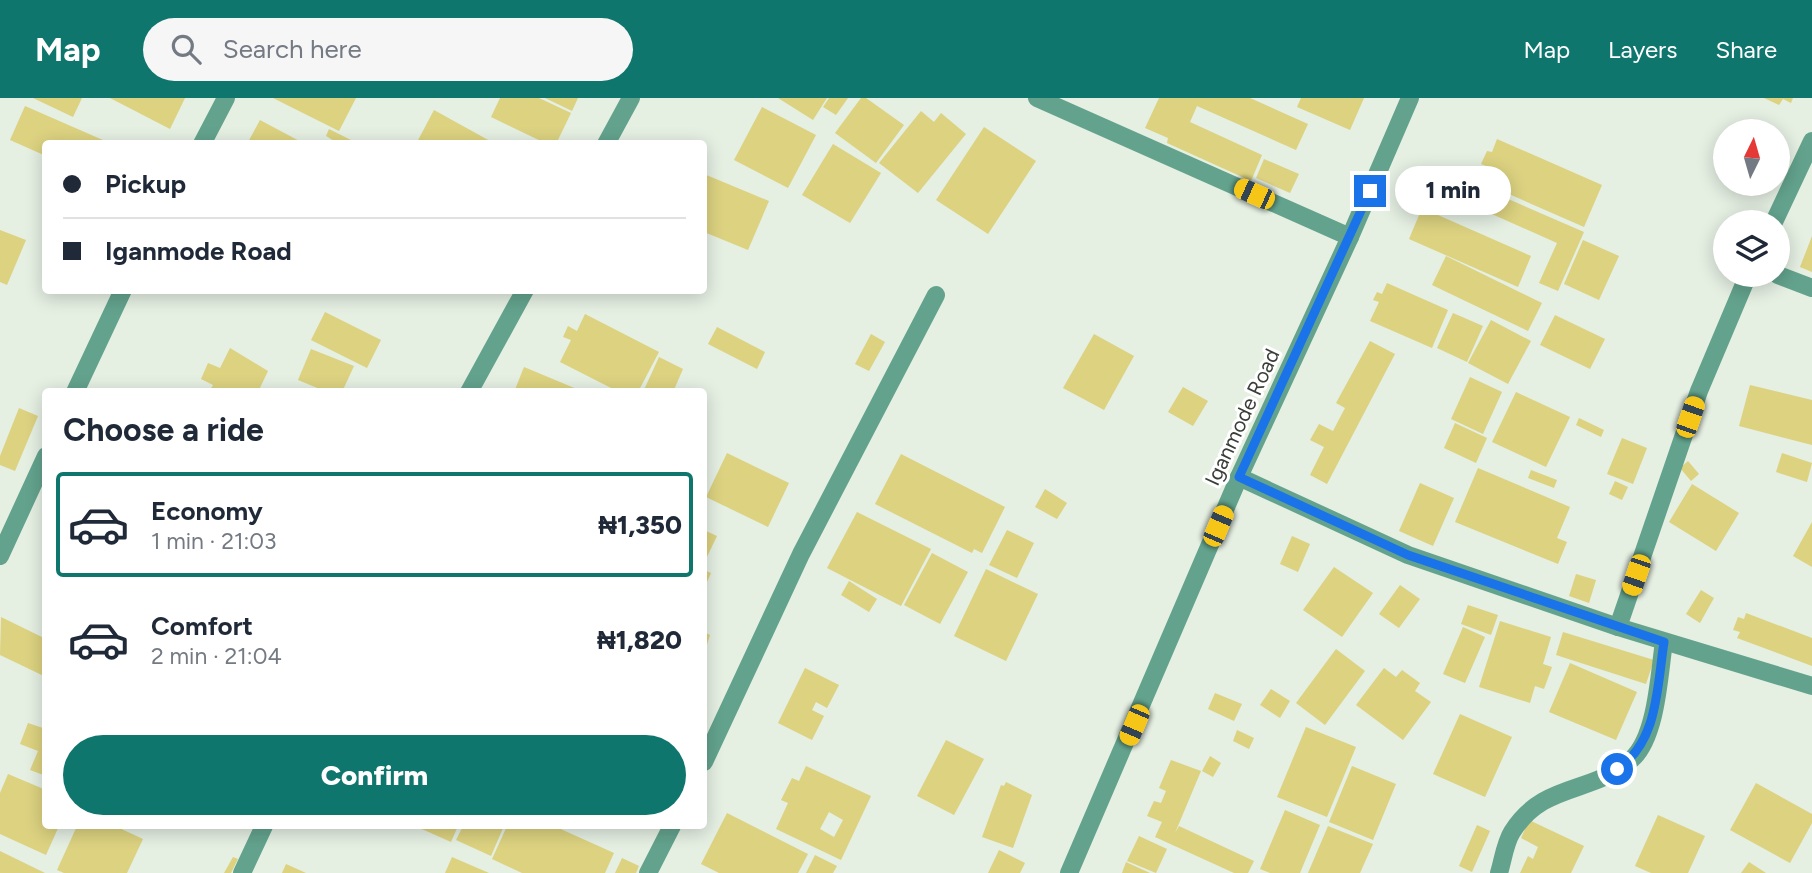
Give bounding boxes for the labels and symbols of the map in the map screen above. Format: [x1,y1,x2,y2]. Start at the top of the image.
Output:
north arrow [1713,119,1790,196]
callout: 1 min [1394,166,1510,216]
route end [1354,175,1386,207]
car [1231,176,1278,212]
street label: Iganmode Road [1199,345,1285,489]
car [1674,394,1707,440]
car [1201,503,1236,549]
car [1620,552,1653,598]
car [1117,702,1152,748]
route start [1601,753,1633,785]

